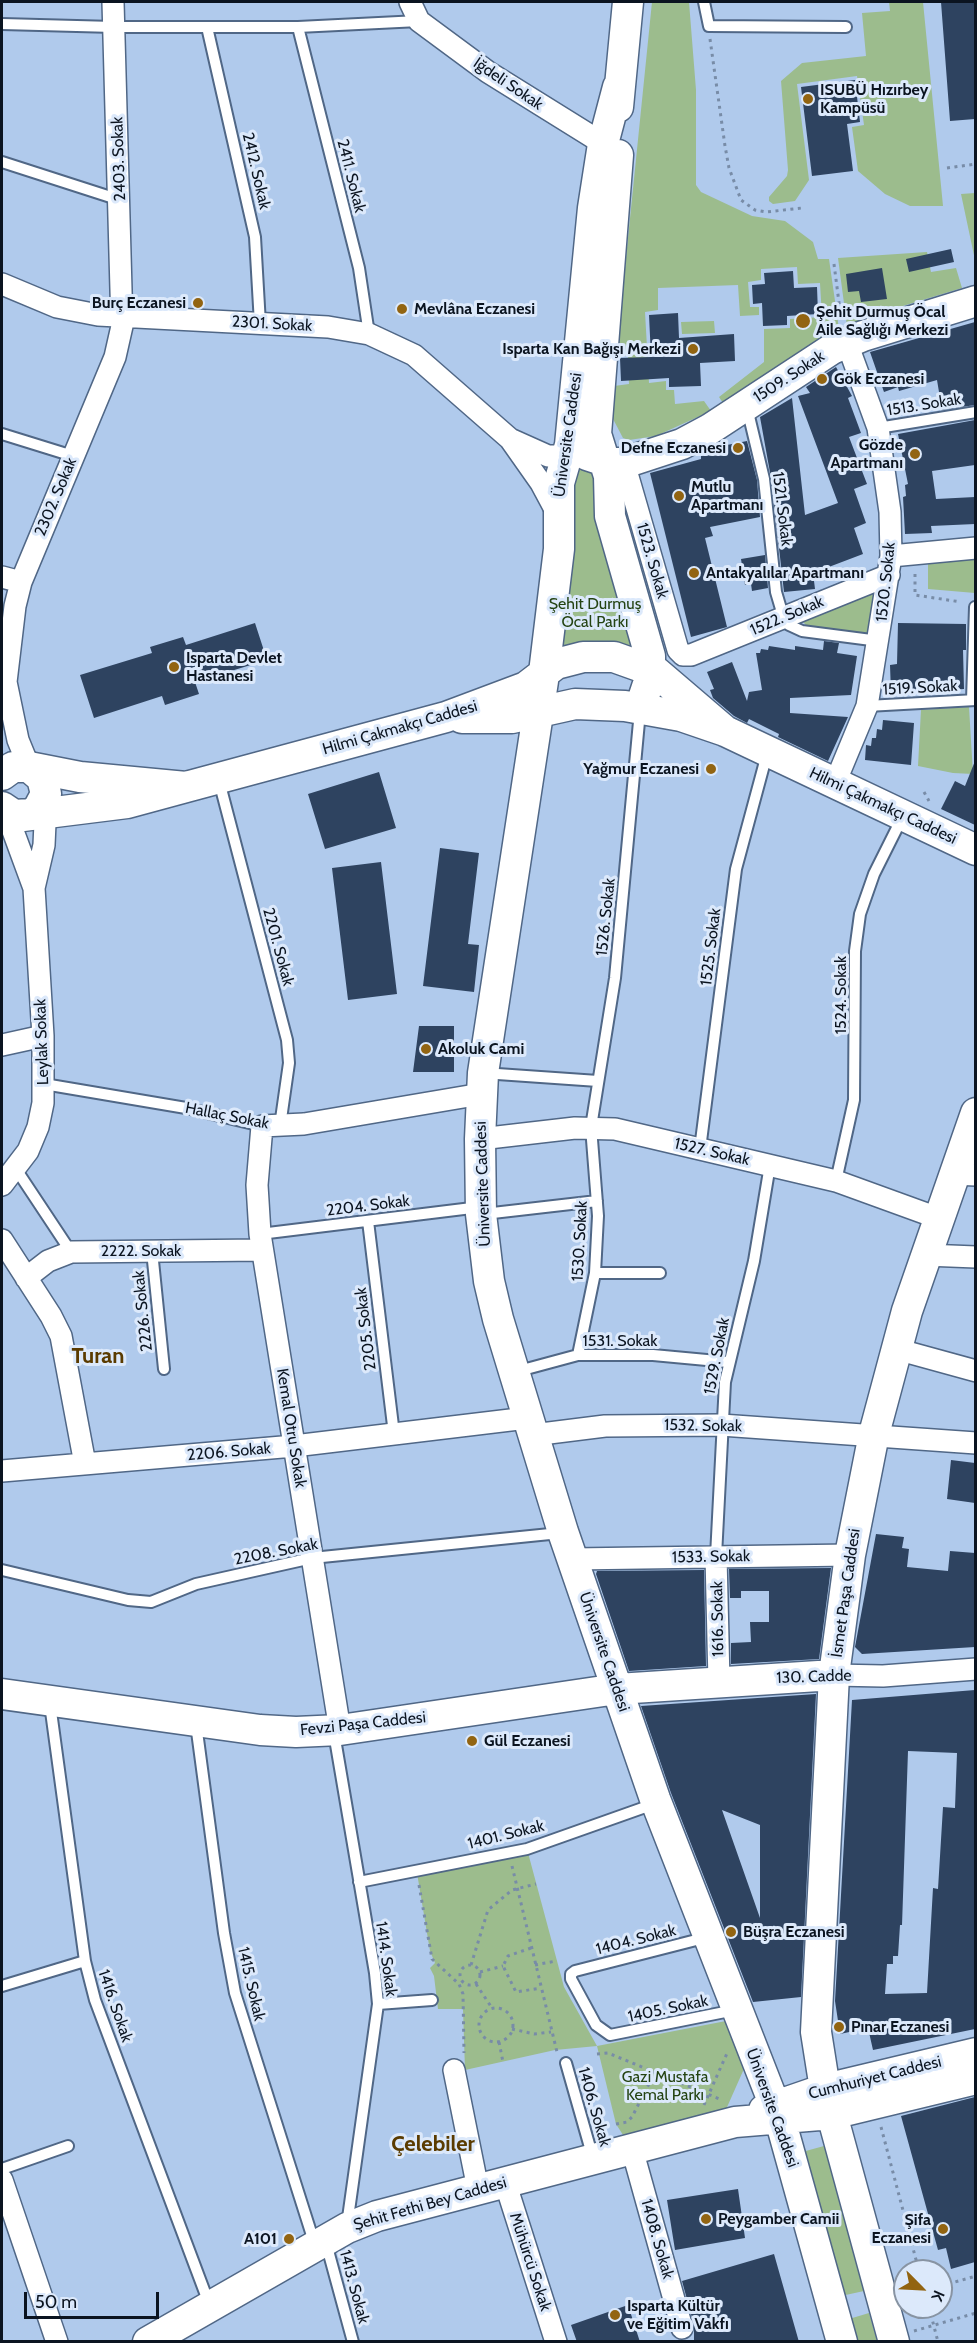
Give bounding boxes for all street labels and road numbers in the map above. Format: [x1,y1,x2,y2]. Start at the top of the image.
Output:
street label: İğdeli Sokak [469,54,547,114]
street label: 2403. Sokak [108,116,130,202]
street label: 2412. Sokak [238,131,274,211]
street label: 2411. Sokak [333,137,369,215]
street label: 2301. Sokak [231,312,313,336]
street label: 1509. Sokak [750,347,828,407]
street label: Üniversite Caddesi [550,372,586,498]
street label: 1513. Sokak [886,390,962,420]
street label: 2302. Sokak [31,455,81,539]
street label: 1521. Sokak [768,471,796,547]
street label: 1523. Sokak [632,521,672,601]
street label: 1520. Sokak [872,541,900,623]
street label: 1522. Sokak [748,592,826,640]
street label: 1519. Sokak [882,676,958,700]
street label: Hilmi Çakmakçı Caddesi [320,697,480,759]
street label: Hilmi Çakmakçı Caddesi [806,763,960,849]
street label: 1526. Sokak [592,877,620,957]
street label: 2201. Sokak [258,906,298,988]
street label: 1525. Sokak [697,907,725,987]
street label: 1524. Sokak [831,956,851,1034]
street label: Leylak Sokak [31,999,53,1085]
street label: Hallaç Sokak [183,1098,271,1134]
street label: Üniversite Caddesi [471,1121,495,1247]
street label: 1527. Sokak [672,1134,752,1170]
street label: 2204. Sokak [325,1191,411,1221]
street label: 1530. Sokak [568,1200,592,1282]
street label: 2222. Sokak [101,1241,181,1261]
street label: 2226. Sokak [129,1270,157,1352]
street label: 2205. Sokak [351,1286,381,1372]
street label: 1529. Sokak [700,1316,734,1396]
street label: 1531. Sokak [583,1331,657,1351]
street label: Kemal Otru Sokak [272,1367,310,1489]
street label: 1532. Sokak [664,1416,742,1436]
street label: 2206. Sokak [186,1439,272,1465]
street label: İsmet Paşa Caddesi [827,1527,865,1659]
street label: 2208. Sokak [233,1535,319,1569]
street label: 1533. Sokak [672,1547,750,1567]
street label: 1616. Sokak [708,1581,728,1657]
street label: Üniversite Caddesi [575,1590,633,1714]
street label: 130. Cadde [776,1666,852,1688]
street label: Fevzi Paşa Caddesi [299,1708,427,1740]
street label: 1401. Sokak [466,1816,546,1854]
street label: 1414. Sokak [371,1920,401,1998]
street label: 1404. Sokak [594,1921,678,1959]
street label: 1415. Sokak [233,1945,269,2023]
street label: 1416. Sokak [94,1967,136,2045]
street label: 1405. Sokak [626,1991,710,2027]
street label: Üniversite Caddesi [742,2046,802,2170]
street label: Cumhuriyet Caddesi [807,2052,943,2104]
street label: 1406. Sokak [574,2065,614,2149]
street label: Şehit Fethi Bey Caddesi [351,2173,509,2235]
street label: 1408. Sokak [636,2197,678,2281]
street label: Mühürcü Sokak [505,2210,555,2314]
street label: 1413. Sokak [335,2248,373,2326]

